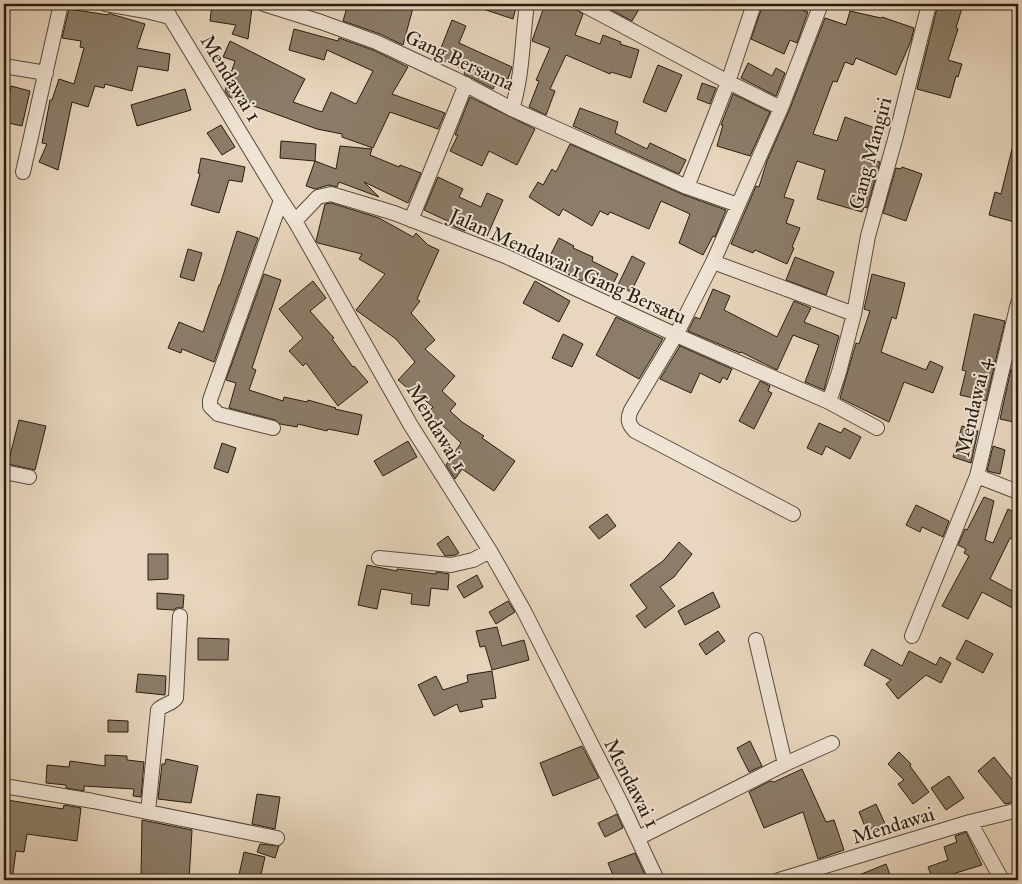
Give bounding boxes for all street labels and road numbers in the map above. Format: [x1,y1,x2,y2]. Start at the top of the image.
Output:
street label: Gang Bersama [401,24,519,97]
street label: Mendawai 1 [196,30,266,126]
street label: Gang Mangiri [843,94,898,212]
street label: Jalan Mendawai 1 Gang Bersatu [444,202,690,330]
street label: Mendawai 4 [950,355,996,459]
street label: Mendawai 1 [402,379,472,475]
street label: Mendawai 1 [599,734,665,832]
street label: Mendawai [849,801,938,849]

